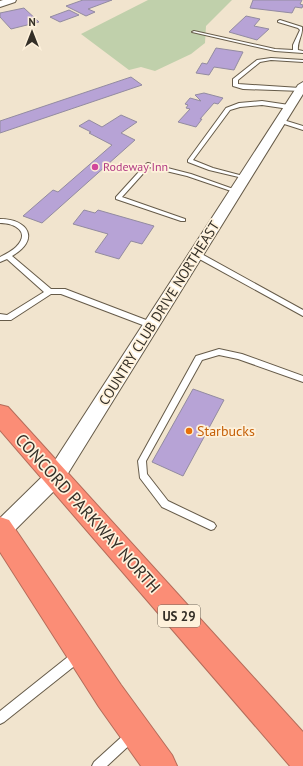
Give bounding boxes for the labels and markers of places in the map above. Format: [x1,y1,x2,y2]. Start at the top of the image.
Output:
place label: Rodeway Inn [103,159,168,174]
marker: Rodeway Inn [90,162,100,172]
place label: Starbucks [197,422,255,440]
marker: Starbucks [184,426,194,436]

